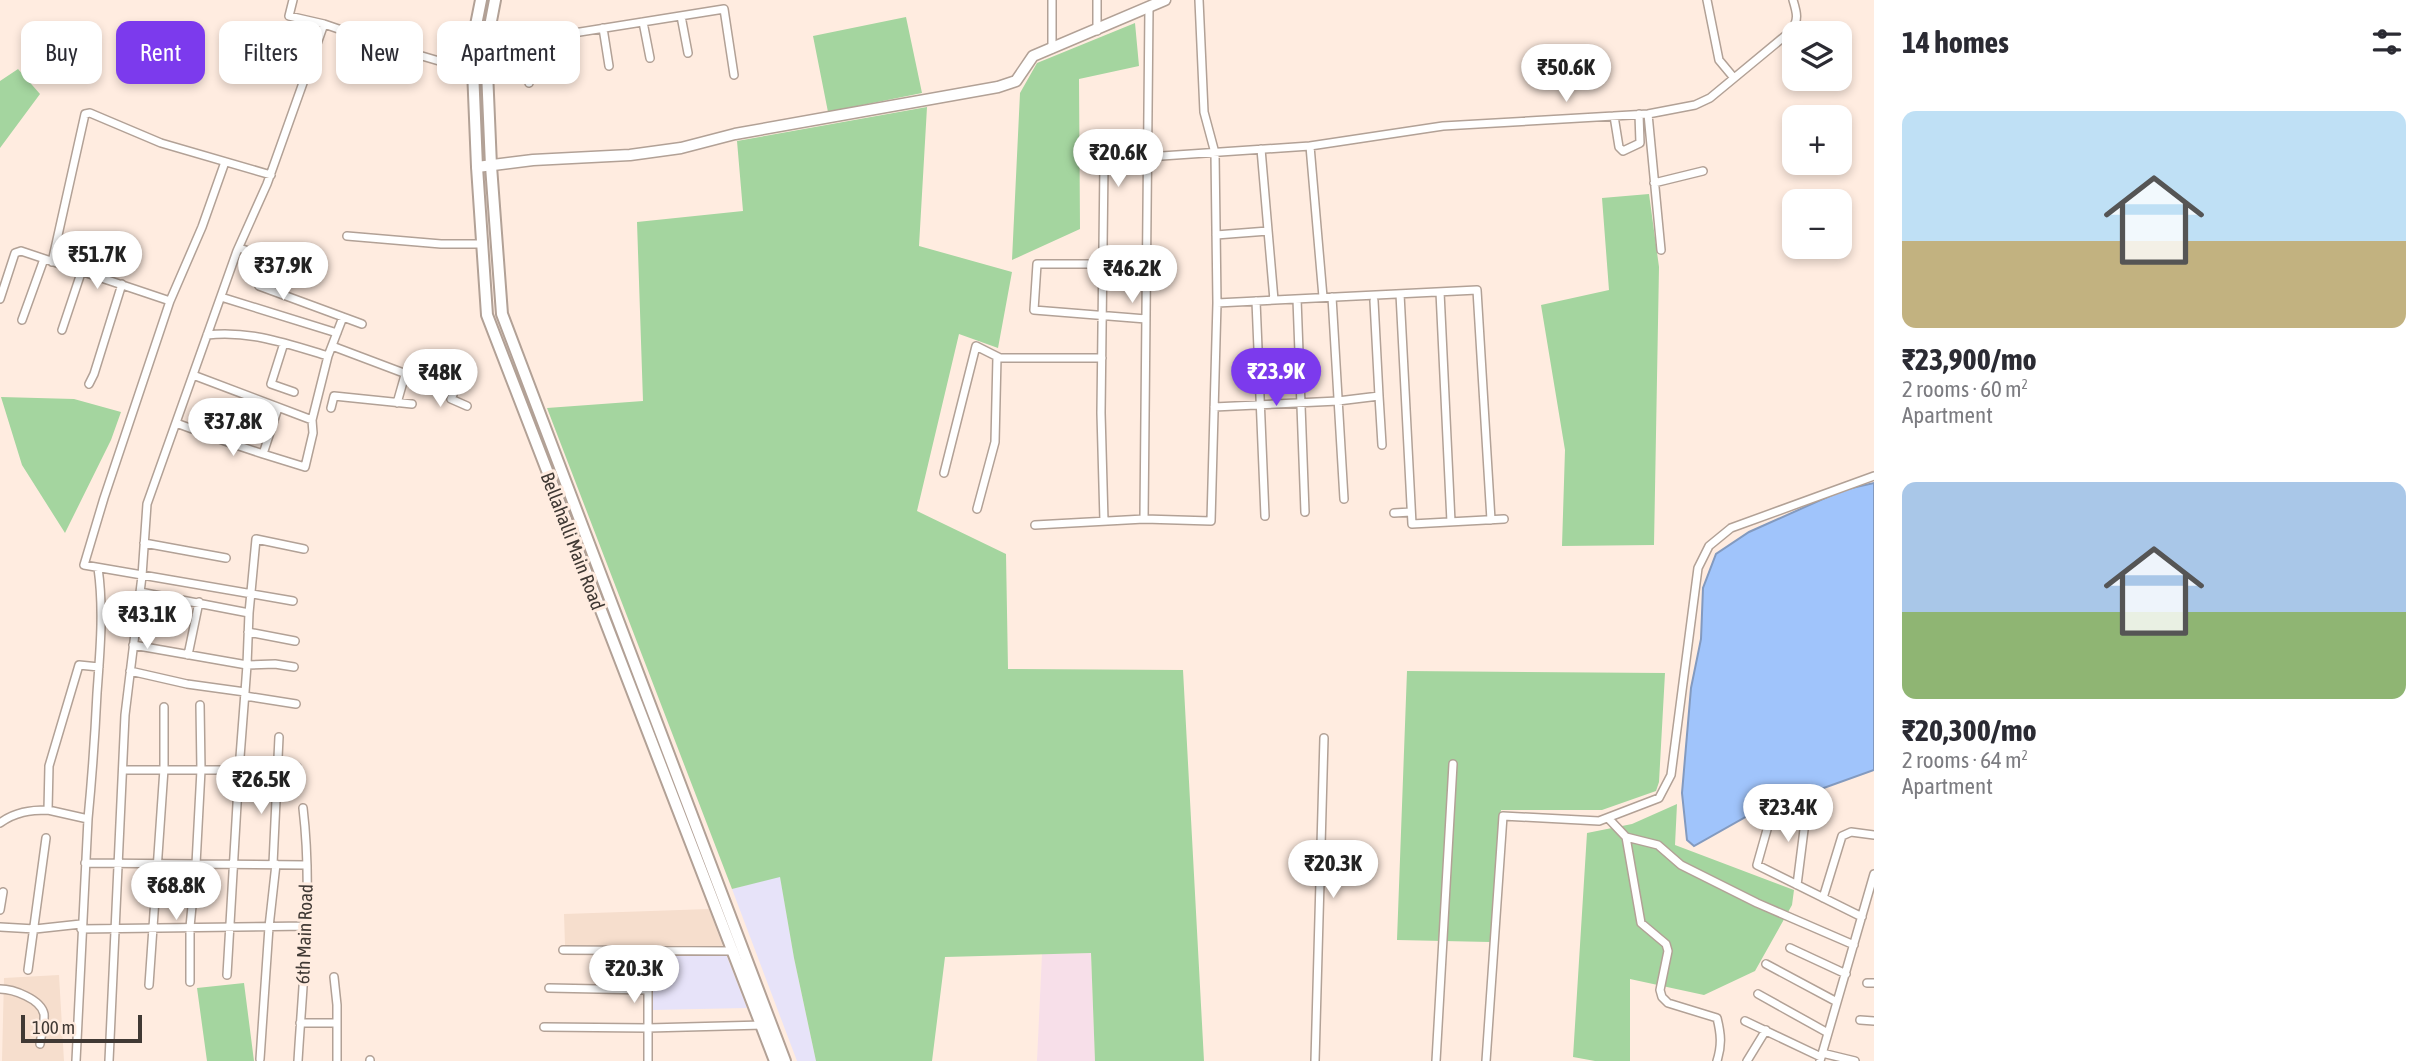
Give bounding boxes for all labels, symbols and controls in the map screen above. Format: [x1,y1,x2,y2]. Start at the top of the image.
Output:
chip: Buy [21,21,102,84]
chip: Rent [116,21,205,84]
chip: Filters [219,21,322,84]
chip: New [336,21,423,84]
chip: Apartment [437,21,580,84]
map controls [1782,21,1852,259]
button: layers [1782,21,1852,91]
icon: filters [2368,23,2406,61]
text: 14 homes [1902,25,2009,59]
pin: ₹50.6K [1509,44,1623,104]
text: ₹50.6K [1537,54,1595,80]
button: + [1782,105,1852,175]
pin: ₹20.6K [1061,130,1175,189]
text: ₹20.6K [1089,139,1147,165]
icon: home [2091,157,2217,283]
button: − [1782,189,1852,259]
pin: ₹51.7K [40,232,154,291]
text: ₹51.7K [68,241,126,267]
pin: ₹37.9K [226,243,340,302]
pin: ₹46.2K [1075,246,1189,305]
text: ₹37.9K [254,252,312,278]
text: ₹46.2K [1103,255,1161,281]
text: ₹23,900/mo [1902,342,2037,376]
pin: ₹23.9K [1219,348,1333,408]
pin: ₹48K [399,350,481,409]
text: ₹23.9K [1247,358,1305,384]
text: ₹48K [419,359,461,385]
text: 2 rooms · 60 m² [1902,376,2028,402]
pin: ₹37.8K [176,398,290,458]
text: Apartment [1902,402,1993,428]
text: ₹37.8K [204,408,262,434]
street label: Bellahalli Main Road [537,469,609,613]
icon: home [2091,528,2217,654]
pin: ₹43.1K [90,592,204,651]
text: ₹43.1K [118,601,176,627]
text: ₹20,300/mo [1902,713,2037,747]
text: 2 rooms · 64 m² [1902,747,2028,773]
pin: ₹26.5K [204,756,318,816]
text: ₹26.5K [232,766,290,792]
text: Apartment [1902,773,1993,799]
pin: ₹23.4K [1731,784,1845,844]
text: ₹23.4K [1759,794,1817,820]
pin: ₹20.3K [1276,841,1390,900]
text: ₹20.3K [1304,850,1362,876]
pin: ₹68.8K [119,862,233,922]
text: ₹68.8K [147,872,205,898]
street label: 6th Main Road [291,884,317,984]
pin: ₹20.3K [577,946,691,1005]
text: ₹20.3K [605,955,663,981]
scale bar [21,1012,142,1044]
text: 100 m [32,1016,75,1038]

